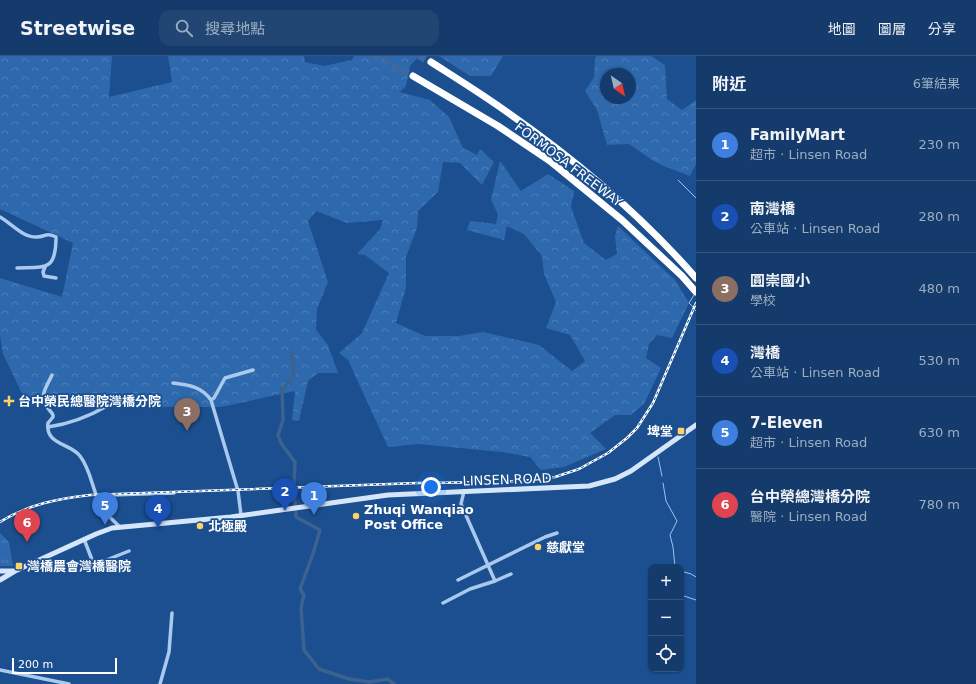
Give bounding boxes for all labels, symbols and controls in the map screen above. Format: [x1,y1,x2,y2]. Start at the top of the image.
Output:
search box [159,10,439,46]
text: Streetwise [20,17,135,39]
icon: search [173,17,195,39]
text: 搜尋地點 [205,20,265,38]
text: 地圖 [828,21,856,37]
text: 圖層 [878,21,906,37]
text: 分享 [928,21,956,37]
north arrow [600,68,636,104]
text: 附近 [712,74,746,94]
text: 6筆結果 [913,76,960,91]
street label: FORMOSA FREEWAY [512,119,625,210]
text: FamilyMart [750,126,845,144]
text: 1 [720,137,730,152]
text: 230 m [918,137,960,152]
text: 超市 · Linsen Road [750,147,867,162]
text: 南灣橋 [750,200,795,218]
text: 2 [720,209,730,224]
text: 280 m [918,209,960,224]
text: 公車站 · Linsen Road [750,221,880,236]
text: 圓崇國小 [750,272,810,290]
text: 3 [720,281,730,296]
text: 480 m [918,281,960,296]
text: 學校 [750,293,776,308]
text: 灣橋 [750,344,780,362]
text: 4 [720,353,730,368]
text: 530 m [918,353,960,368]
text: 公車站 · Linsen Road [750,365,880,380]
place label: 台中榮民總醫院灣橋分院 [18,394,161,409]
marker: 台中榮民總醫院灣橋分院 [3,395,15,407]
pin: 3 [174,398,200,431]
text: 7-Eleven [750,414,823,432]
place label: 埤堂 [647,424,673,439]
text: 5 [720,425,730,440]
text: 630 m [918,425,960,440]
marker: 埤堂 [676,426,686,436]
text: 超市 · Linsen Road [750,435,867,450]
street label: LINSEN ROAD [462,470,552,489]
your location [421,477,441,497]
pin: 2 [272,478,298,511]
pin: 1 [301,482,327,515]
text: 台中榮總灣橋分院 [750,488,870,506]
pin: 5 [92,492,118,525]
pin: 4 [145,495,171,528]
text: 6 [720,497,730,512]
text: 780 m [918,497,960,512]
place label: Zhuqi Wanqiao Post Office [364,502,474,532]
pin: 6 [14,509,40,542]
text: 醫院 · Linsen Road [750,509,867,524]
marker: Zhuqi Wanqiao Post Office [351,511,361,521]
place label: 北極殿 [208,519,247,534]
marker: 北極殿 [195,521,205,531]
place label: 慈獻堂 [546,540,585,555]
marker: 慈獻堂 [533,542,543,552]
place label: 灣橋農會灣橋醫院 [27,559,131,574]
marker: 灣橋農會灣橋醫院 [14,561,24,571]
map controls [648,564,684,672]
button: + [648,564,684,600]
button: − [648,600,684,636]
button: locate [648,636,684,672]
scale bar [12,656,117,675]
text: 200 m [18,658,53,671]

